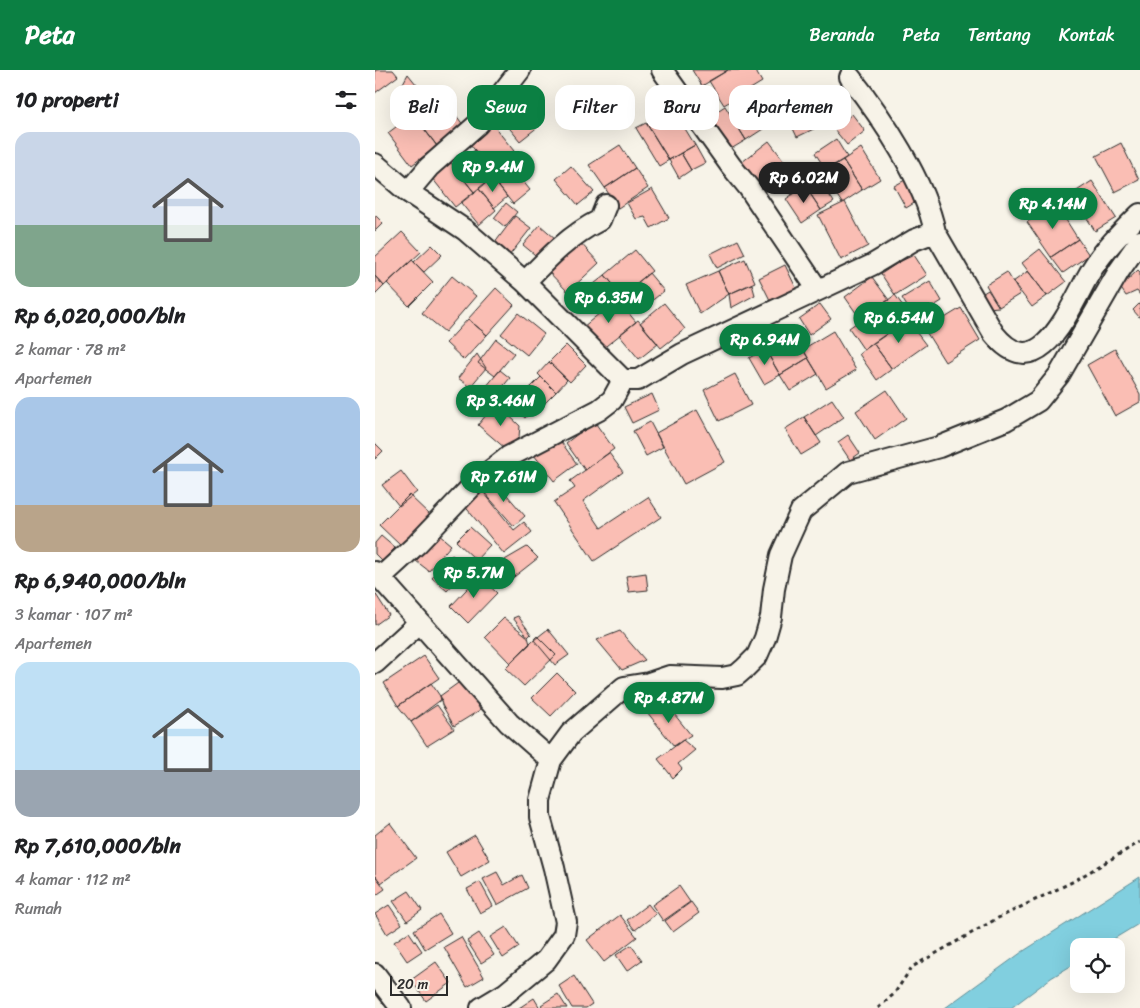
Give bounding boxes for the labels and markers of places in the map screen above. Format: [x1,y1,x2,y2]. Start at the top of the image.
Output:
pin: Rp 9.4M [447,150,539,193]
pin: Rp 6.02M [752,162,856,204]
pin: Rp 4.14M [1001,188,1105,230]
pin: Rp 6.35M [557,282,661,324]
pin: Rp 6.54M [847,302,951,344]
pin: Rp 6.94M [713,324,817,366]
pin: Rp 3.46M [449,384,553,427]
pin: Rp 7.61M [452,460,556,503]
pin: Rp 5.7M [428,556,520,599]
pin: Rp 4.87M [617,682,721,724]

